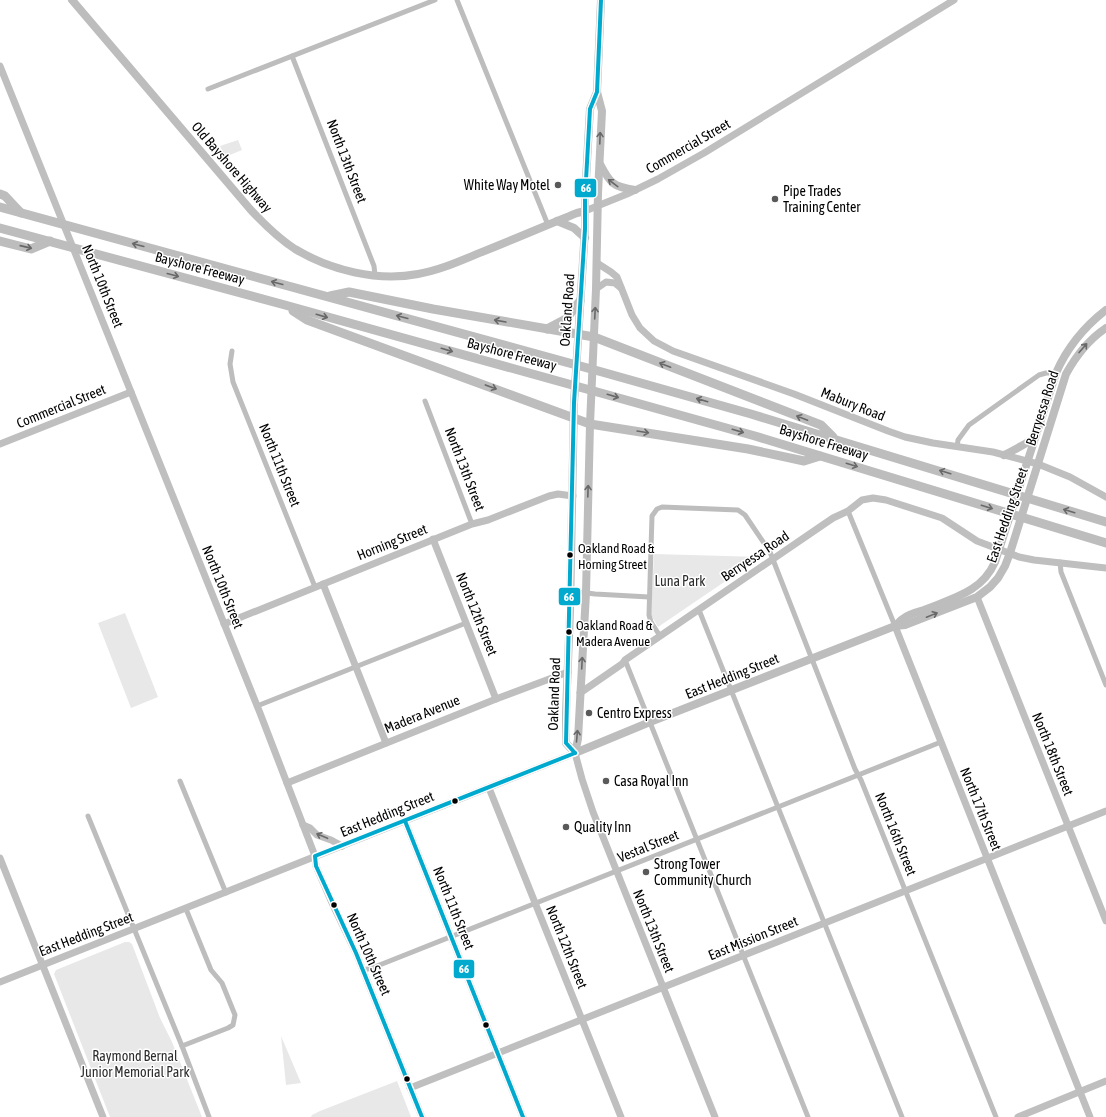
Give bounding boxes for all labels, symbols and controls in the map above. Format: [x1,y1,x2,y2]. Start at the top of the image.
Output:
street label: Commercial Street [643,115,733,177]
street label: North 13th Street [324,117,370,205]
street label: Old Bayshore Highway [188,119,276,216]
one-way arrow [597,132,604,145]
place label: White Way Motel [464,177,550,193]
line badge: 66 [574,178,597,198]
one-way arrow [608,179,619,187]
marker: White Way Motel [553,180,563,190]
text: 66 [581,182,591,194]
place label: Pipe Trades Training Center [783,183,861,215]
marker: Pipe Trades Training Center [770,194,780,204]
one-way arrow [132,241,145,248]
street label: North 10th Street [79,242,127,330]
one-way arrow [19,243,32,251]
street label: Bayshore Freeway [153,248,247,288]
one-way arrow [166,272,179,279]
street label: Oakland Road [556,273,578,347]
one-way arrow [271,279,284,286]
one-way arrow [592,307,599,320]
one-way arrow [315,312,328,320]
one-way arrow [395,313,408,320]
one-way arrow [494,317,507,325]
street label: Bayshore Freeway [465,334,559,374]
one-way arrow [1078,344,1087,354]
one-way arrow [441,347,454,354]
one-way arrow [660,360,672,368]
street label: Berryessa Road [1022,368,1062,448]
street label: Commercial Street [14,381,108,431]
one-way arrow [484,384,496,392]
street label: Mabury Road [819,384,887,424]
one-way arrow [607,393,620,400]
one-way arrow [696,396,709,403]
one-way arrow [796,413,808,421]
street label: North 11th Street [256,421,304,509]
street label: Bayshore Freeway [778,421,871,463]
street label: North 13th Street [442,425,488,513]
one-way arrow [732,428,745,435]
one-way arrow [636,429,649,437]
one-way arrow [845,462,858,469]
street label: East Hedding Street [983,465,1031,565]
one-way arrow [938,468,951,475]
one-way arrow [585,485,592,498]
one-way arrow [981,504,994,511]
one-way arrow [1062,507,1075,514]
street label: Horning Street [355,521,429,563]
street label: Berryessa Road [718,527,792,585]
place label: Oakland Road & Horning Street [578,541,655,572]
street label: North 10th Street [199,543,247,631]
marker: Oakland Road & Horning Street [565,550,575,560]
street label: North 12th Street [453,570,501,658]
park label: Luna Park [655,573,705,589]
line badge: 66 [558,587,581,606]
text: 66 [564,591,574,603]
one-way arrow [925,611,937,618]
place label: Oakland Road & Madera Avenue [576,618,653,649]
marker: Oakland Road & Madera Avenue [564,627,574,637]
street label: East Hedding Street [683,650,781,702]
street label: Oakland Road [545,657,563,731]
one-way arrow [578,657,585,670]
street label: Madera Avenue [382,692,462,736]
place label: Centro Express [597,705,672,721]
marker: Centro Express [584,708,594,718]
street label: North 18th Street [1029,710,1077,798]
one-way arrow [574,730,581,743]
street label: North 17th Street [957,765,1005,853]
place label: Casa Royal Inn [614,773,689,789]
marker: Casa Royal Inn [601,776,611,786]
street label: East Hedding Street [338,788,436,840]
street label: North 16th Street [872,790,920,878]
unlabelled marker [450,796,460,806]
place label: Quality Inn [574,819,631,835]
marker: Quality Inn [561,822,571,832]
street label: Vestal Street [615,826,681,866]
one-way arrow [316,832,328,840]
place label: Strong Tower Community Church [654,856,751,888]
street label: North 11th Street [430,864,478,952]
marker: Strong Tower Community Church [641,867,651,877]
street label: North 13th Street [630,887,678,975]
unlabelled marker [329,900,339,910]
street label: North 12th Street [543,903,591,991]
street label: East Hedding Street [37,909,135,959]
street label: North 10th Street [344,910,394,998]
street label: East Mission Street [706,913,800,963]
line badge: 66 [453,959,475,979]
text: 66 [459,963,469,975]
unlabelled marker [481,1020,491,1030]
park label: Raymond Bernal Junior Memorial Park [80,1048,190,1080]
unlabelled marker [402,1074,412,1084]

